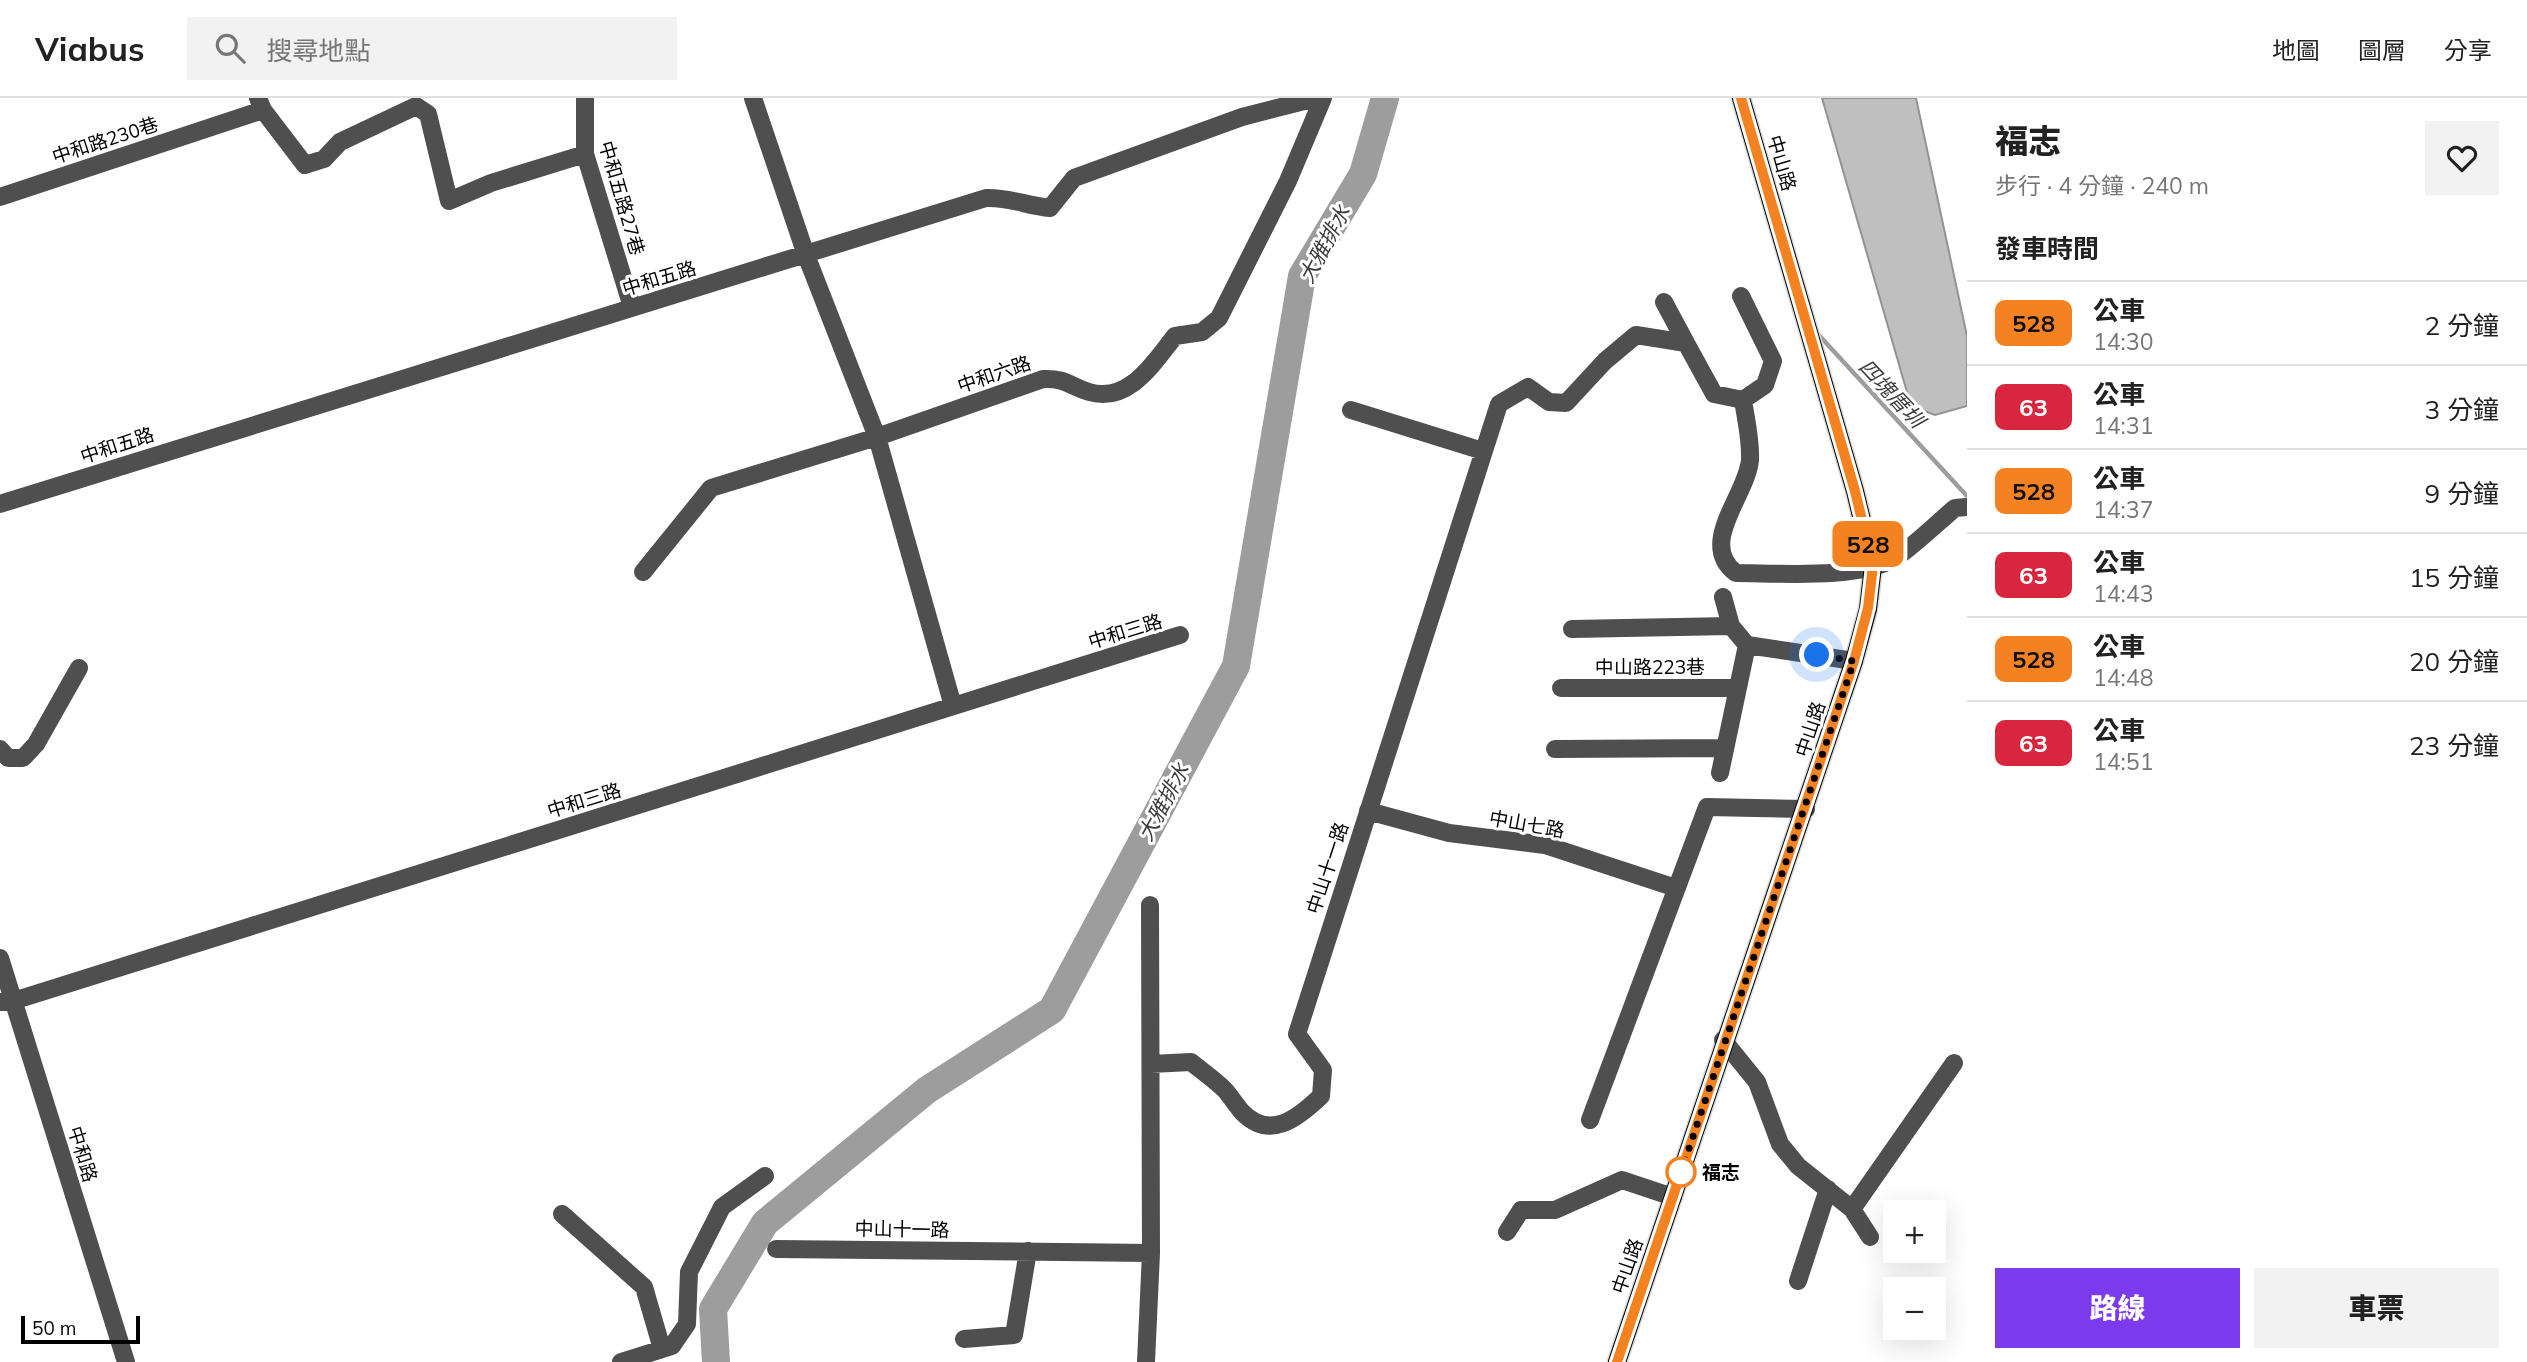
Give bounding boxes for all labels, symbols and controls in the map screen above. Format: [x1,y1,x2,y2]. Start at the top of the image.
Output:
search box [187,17,677,80]
text: Viabus [35,28,145,69]
icon: search [211,29,249,67]
text: 搜尋地點 [267,34,371,67]
text: 地圖 [2272,35,2320,65]
text: 圖層 [2358,35,2406,65]
text: 分享 [2444,35,2492,65]
street label: 中和路230巷 [49,112,161,168]
text: 福志 [1995,120,2061,161]
button: heart [2425,121,2499,195]
street label: 中山路 [1763,132,1801,194]
street label: 中和五路27巷 [594,138,650,258]
text: 步行 · 4 分鐘 · 240 m [1995,171,2209,200]
water label: 大雅排水 [1293,200,1356,287]
text: 發車時間 [1995,232,2099,265]
street label: 中和五路 [619,255,699,301]
text: 公車 [2093,294,2145,327]
text: 528 [2012,308,2055,338]
text: 2 分鐘 [2425,309,2499,342]
text: 14:30 [2093,327,2153,356]
street label: 中和六路 [954,350,1034,398]
water label: 四塊厝圳 [1854,353,1932,435]
text: 公車 [2093,378,2145,411]
text: 63 [2019,392,2048,422]
text: 3 分鐘 [2425,393,2499,426]
text: 14:31 [2093,411,2153,440]
street label: 中和五路 [77,422,157,468]
text: 公車 [2093,462,2145,495]
text: 528 [2012,476,2055,506]
text: 9 分鐘 [2425,477,2499,510]
text: 14:37 [2093,495,2153,524]
line badge: 528 [1828,521,1908,567]
text: 528 [1846,529,1890,559]
text: 公車 [2093,546,2145,579]
text: 63 [2019,560,2048,590]
text: 15 分鐘 [2409,561,2499,594]
text: 14:43 [2093,579,2153,608]
street label: 中和三路 [1085,608,1165,654]
text: 公車 [2093,630,2145,663]
your location [1799,637,1834,672]
text: 528 [2012,644,2055,674]
text: 20 分鐘 [2409,645,2499,678]
street label: 中山路223巷 [1595,655,1705,679]
text: 14:48 [2093,663,2153,692]
street label: 中山路 [1790,698,1830,760]
text: 公車 [2093,714,2145,747]
text: 63 [2019,728,2048,758]
text: 23 分鐘 [2409,729,2499,762]
text: 14:51 [2093,747,2153,776]
water label: 大雅排水 [1132,758,1195,845]
street label: 中和三路 [544,777,624,823]
street label: 中山七路 [1487,806,1567,842]
street label: 中山十一路 [1301,819,1353,917]
street label: 中和路 [63,1123,103,1185]
marker: 福志 [1666,1157,1696,1187]
place label: 福志 [1702,1160,1740,1184]
map controls [1883,1200,1946,1340]
button: + [1883,1200,1946,1263]
street label: 中山十一路 [854,1216,950,1242]
street label: 中山路 [1606,1235,1648,1297]
button: 路線 [1995,1268,2240,1348]
button: 車票 [2254,1268,2499,1348]
button: − [1883,1277,1946,1340]
scale bar [21,1313,140,1345]
text: 50 m [32,1316,76,1340]

